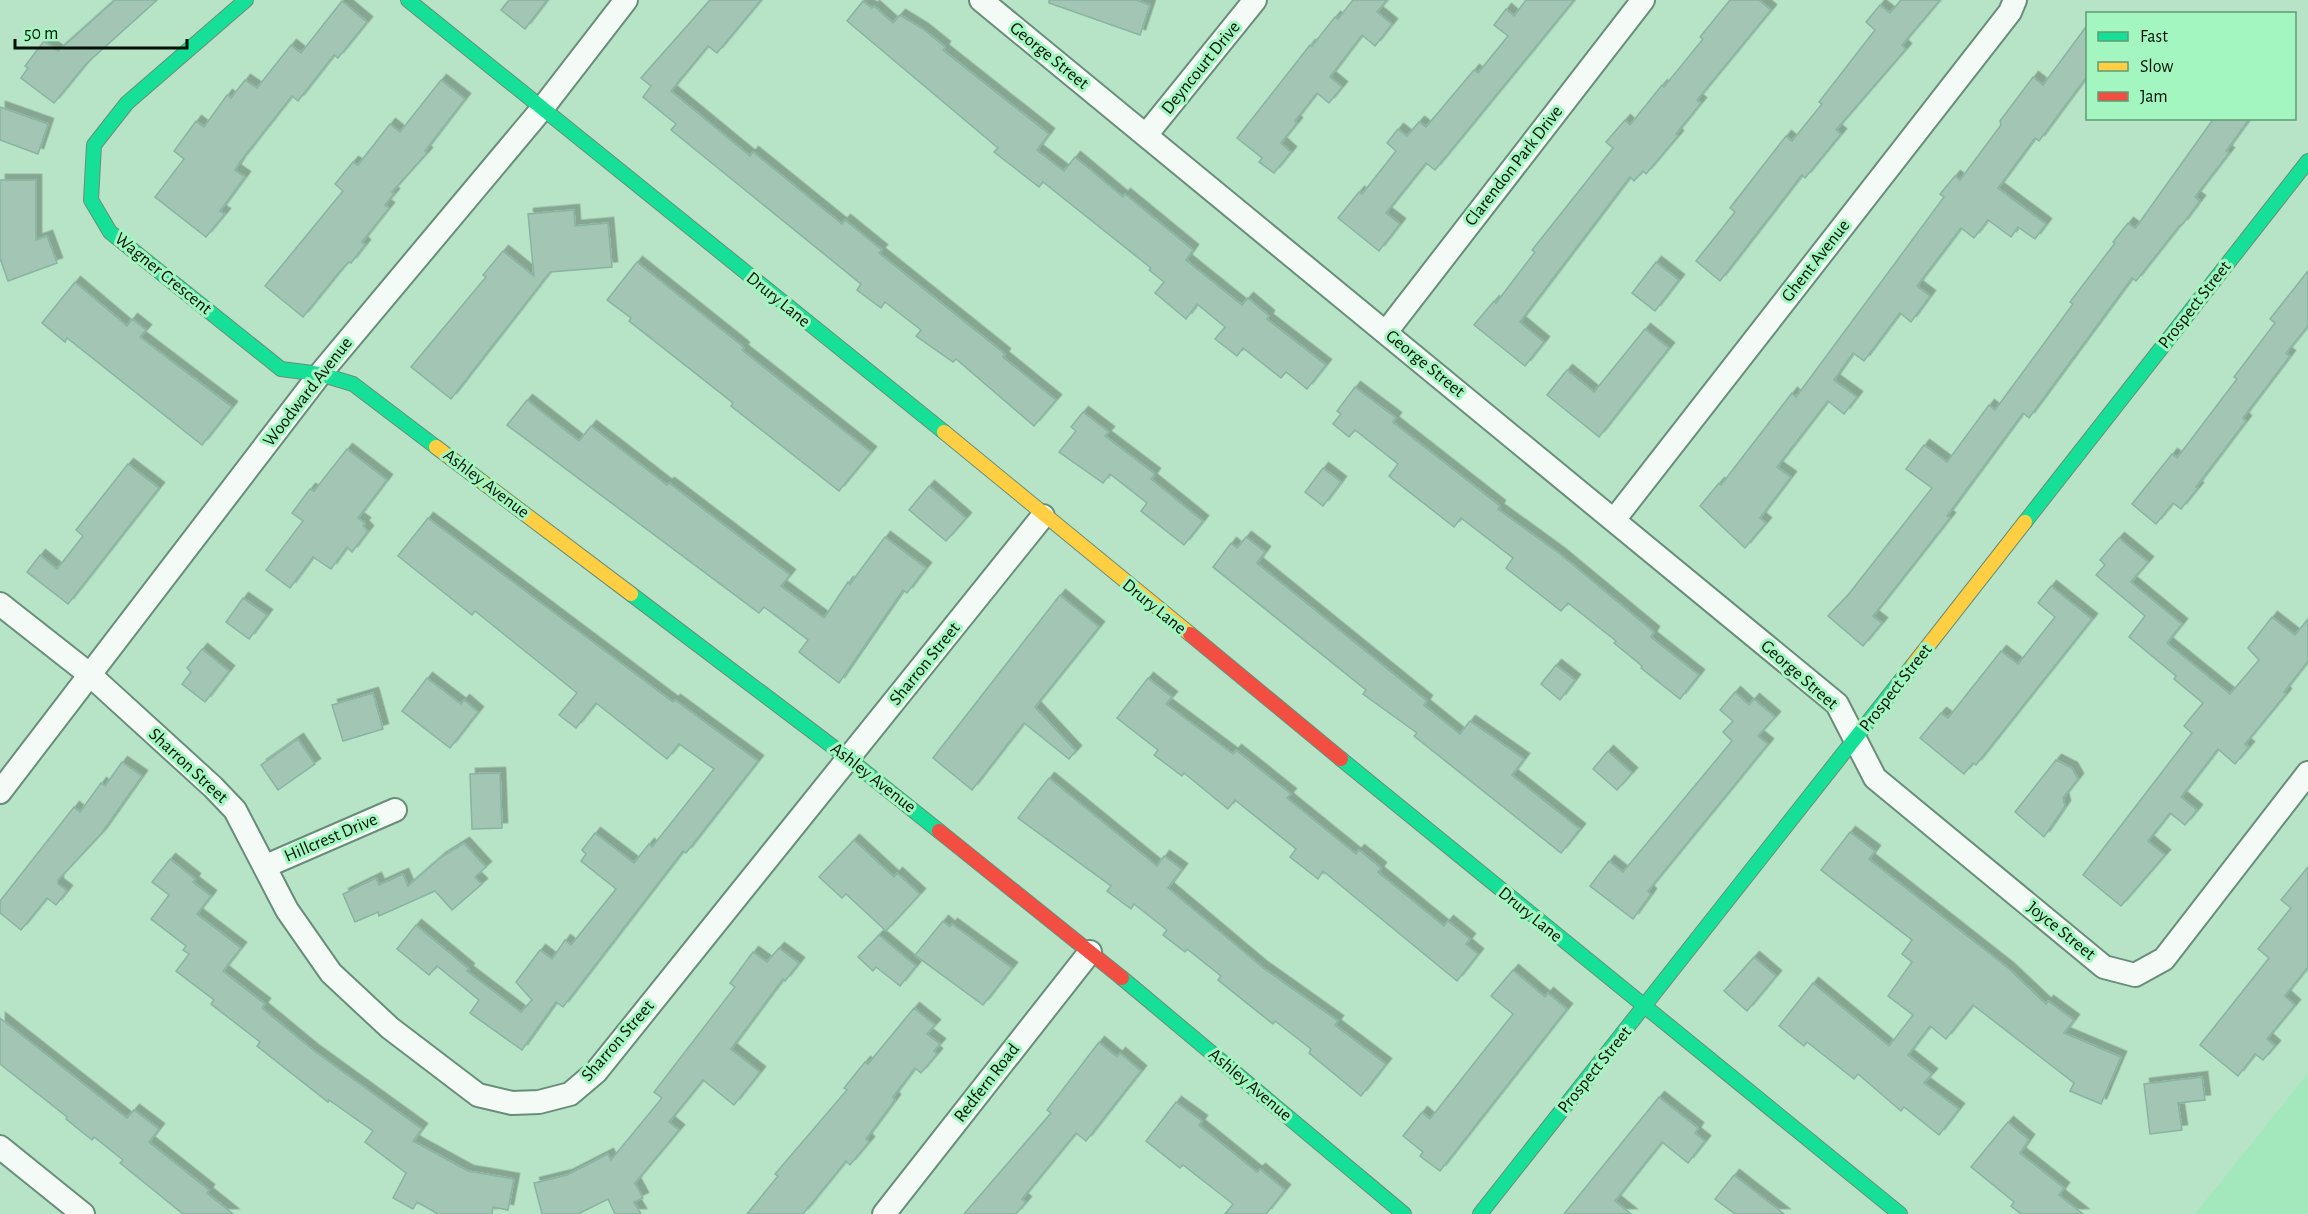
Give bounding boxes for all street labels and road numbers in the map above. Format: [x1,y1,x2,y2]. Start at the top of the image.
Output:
street label: Deyncourt Drive [1158,18,1244,118]
street label: George Street [1006,19,1092,93]
street label: Clarendon Park Drive [1462,103,1566,229]
street label: Ghent Avenue [1779,217,1853,305]
street label: Wagner Crescent [111,230,215,318]
street label: Prospect Street [2155,258,2235,352]
street label: Drury Lane [743,269,813,331]
street label: George Street [1382,327,1468,401]
street label: Woodward Avenue [260,334,356,450]
street label: Ashley Avenue [440,446,532,522]
street label: Drury Lane [1119,576,1189,638]
street label: Sharron Street [886,619,964,709]
street label: George Street [1757,637,1841,713]
street label: Prospect Street [1856,641,1936,735]
street label: Sharron Street [145,725,231,807]
street label: Ashley Avenue [827,739,919,817]
street label: Hillcrest Drive [282,810,380,866]
street label: Drury Lane [1495,884,1565,946]
street label: Joyce Street [2024,898,2099,964]
street label: Sharron Street [578,997,658,1085]
street label: Prospect Street [1555,1023,1635,1117]
street label: Redfern Road [951,1040,1023,1126]
street label: Ashley Avenue [1205,1045,1295,1125]

